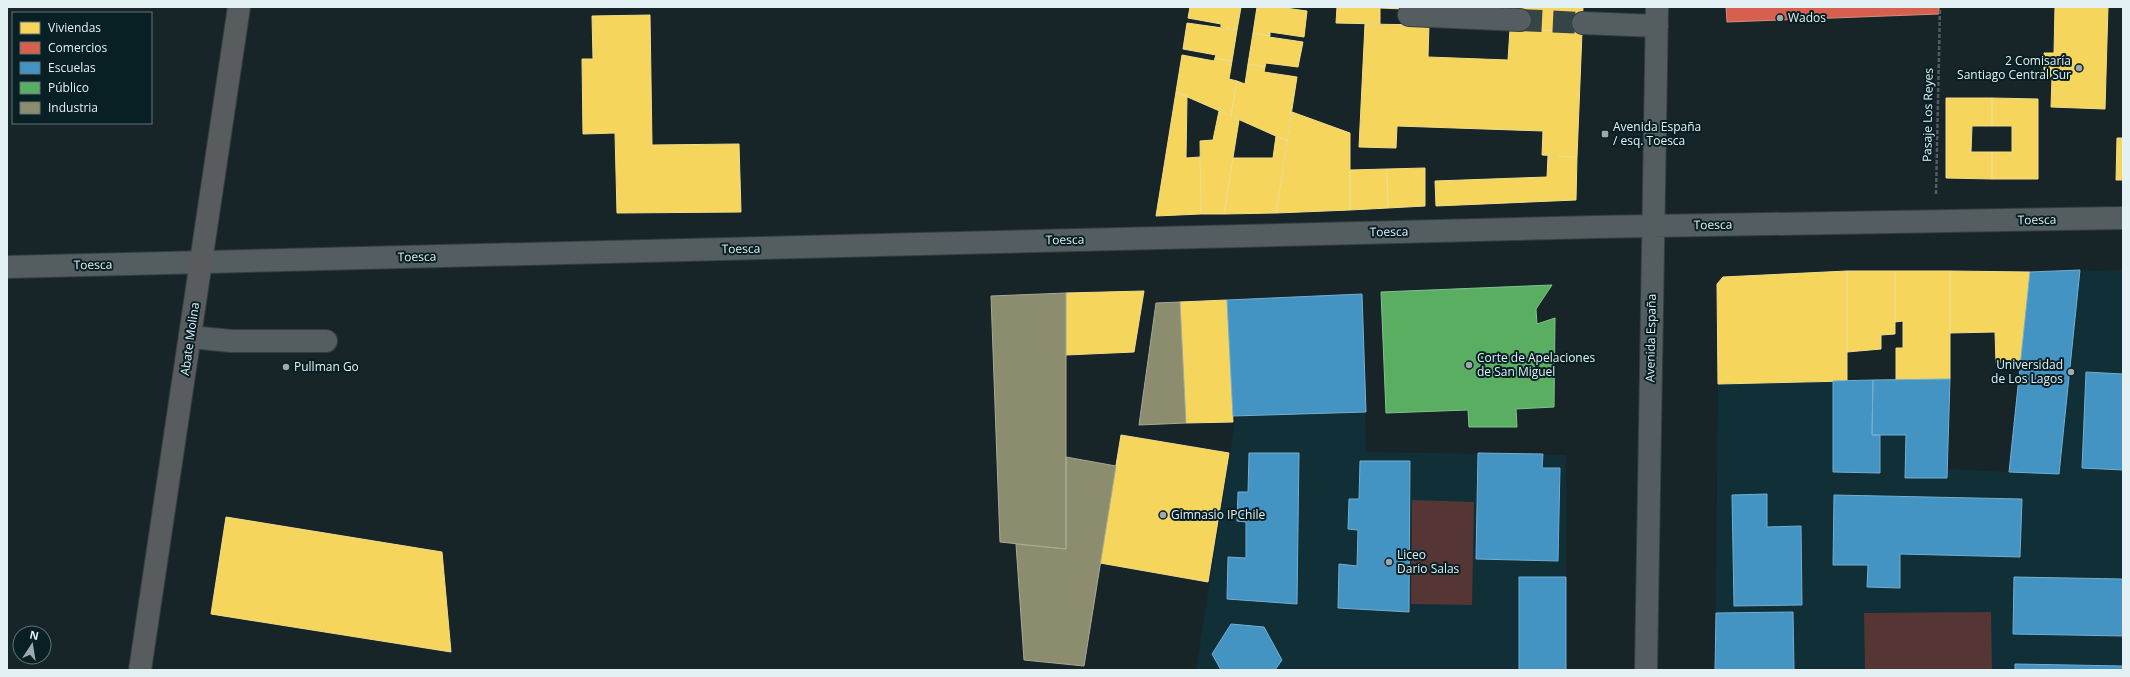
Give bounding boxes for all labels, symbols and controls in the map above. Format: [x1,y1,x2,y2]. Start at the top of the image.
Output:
place label: Wados [1788,9,1826,26]
legend [12,12,152,124]
marker: Wados [1775,13,1785,23]
text: Viviendas [48,19,101,36]
text: Comercios [48,39,108,56]
place label: 2 Comisaría Santiago Central Sur [1957,52,2071,83]
text: Escuelas [48,59,96,76]
marker: 2 Comisaría Santiago Central Sur [2074,63,2084,73]
street label: Pasaje Los Reyes [1918,68,1937,162]
text: Público [48,79,89,96]
text: Industria [48,99,98,116]
place label: Avenida España / esq. Toesca [1613,118,1701,149]
marker: Avenida España / esq. Toesca [1600,129,1610,139]
street label: Toesca [2017,211,2056,228]
street label: Toesca [1693,216,1732,233]
street label: Toesca [1369,223,1408,240]
street label: Toesca [1045,231,1084,248]
street label: Toesca [721,240,760,257]
street label: Toesca [397,248,436,265]
street label: Toesca [73,256,112,273]
street label: Avenida España [1641,294,1660,382]
street label: Abate Molina [176,301,203,377]
place label: Corte de Apelaciones de San Miguel [1477,349,1595,380]
place label: Universidad de Los Lagos [1991,356,2063,387]
place label: Pullman Go [294,358,359,375]
marker: Corte de Apelaciones de San Miguel [1464,360,1474,370]
marker: Pullman Go [281,362,291,372]
marker: Universidad de Los Lagos [2066,367,2076,377]
place label: Gimnasio IPChile [1171,506,1266,523]
marker: Gimnasio IPChile [1158,510,1168,520]
place label: Liceo Dario Salas [1397,546,1460,577]
marker: Liceo Dario Salas [1384,557,1394,567]
north arrow [12,625,52,665]
text: N [28,626,40,643]

